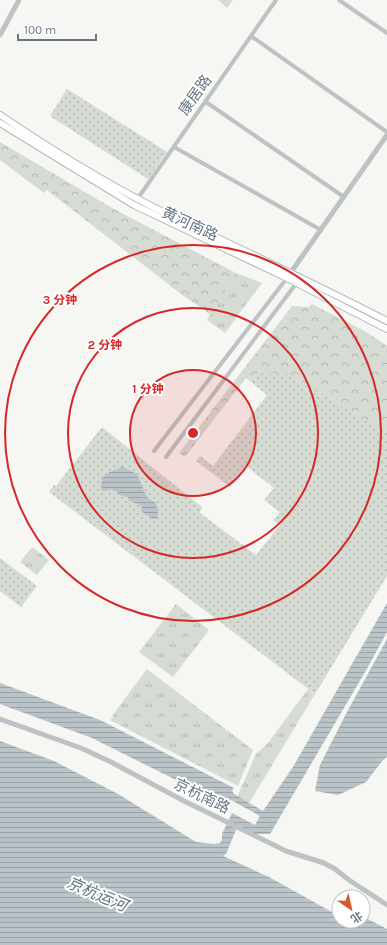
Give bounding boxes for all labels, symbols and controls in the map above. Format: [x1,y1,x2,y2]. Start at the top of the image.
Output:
scale bar [18,16,96,42]
text: 100 m [24,23,56,37]
street label: 康居路 [175,71,215,119]
street label: 黄河南路 [159,203,221,245]
text: 3 分钟 [43,293,77,307]
text: 2 分钟 [88,338,122,352]
text: 1 分钟 [132,382,164,396]
centre of rings [186,426,200,440]
street label: 京杭南路 [171,775,233,817]
water label: 京杭运河 [64,873,133,916]
north arrow [331,889,371,929]
text: 北 [348,908,365,925]

